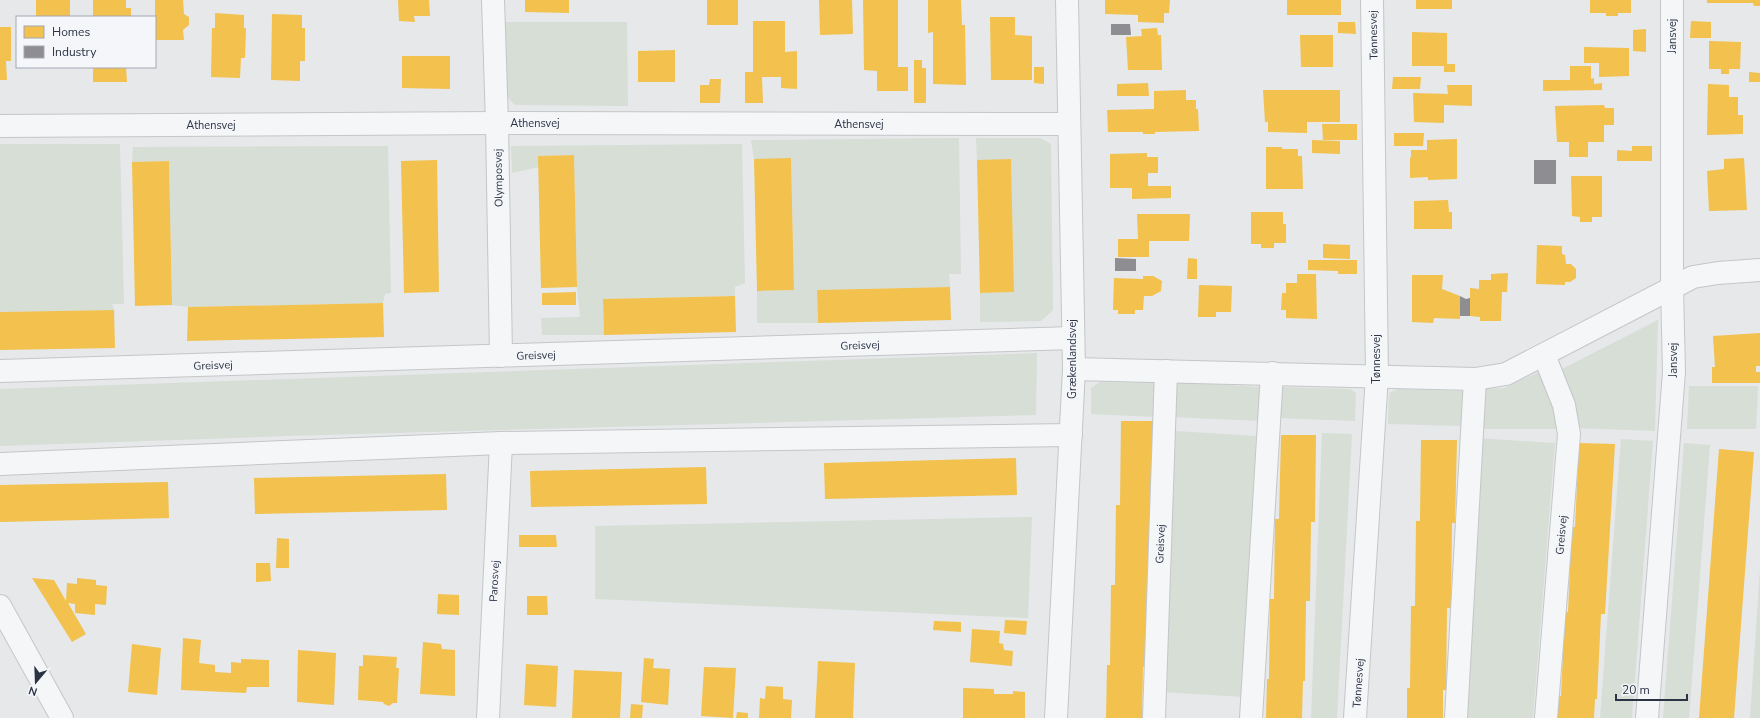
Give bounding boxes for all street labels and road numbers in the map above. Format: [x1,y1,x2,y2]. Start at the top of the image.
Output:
street label: Tønnesvej [1366,10,1381,60]
street label: Jansvej [1665,19,1680,54]
street label: Athensvej [510,116,560,131]
street label: Athensvej [834,117,884,132]
street label: Athensvej [186,118,236,133]
street label: Olymposvej [490,149,507,207]
street label: Grækenlandsvej [1065,319,1080,399]
street label: Tønnesvej [1369,334,1384,384]
street label: Greisvej [840,337,880,354]
street label: Jansvej [1666,343,1681,378]
street label: Greisvej [516,347,556,364]
street label: Greisvej [193,357,233,374]
street label: Greisvej [1552,515,1571,555]
street label: Greisvej [1152,524,1169,564]
street label: Parosvej [486,560,503,602]
street label: Tønnesvej [1349,658,1368,708]

